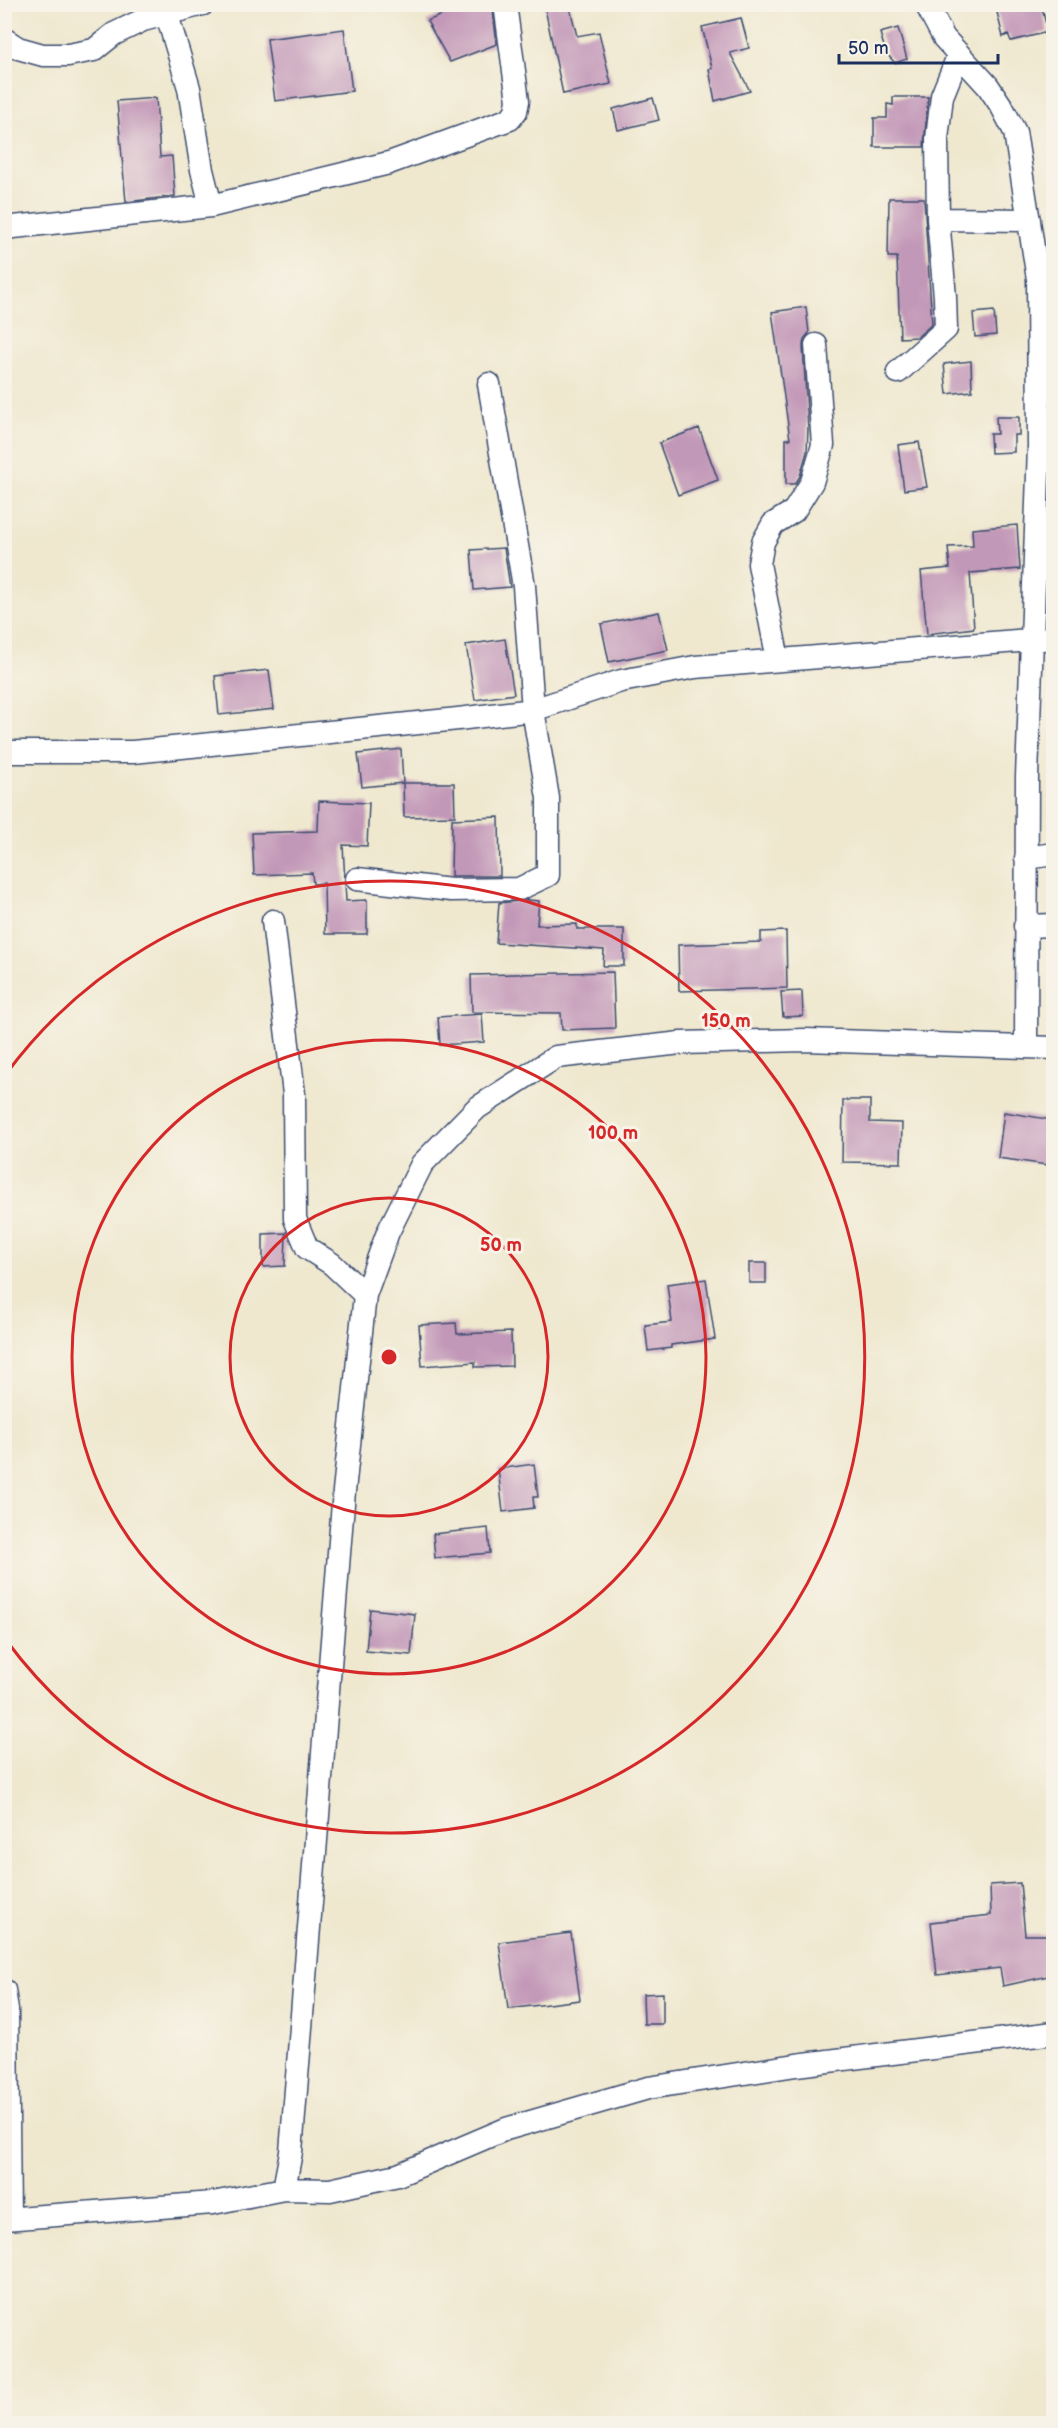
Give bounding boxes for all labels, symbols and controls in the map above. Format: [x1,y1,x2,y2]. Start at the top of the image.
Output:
scale bar [839,27,998,65]
text: 50 m [848,38,889,59]
text: 150 m [701,1011,751,1032]
text: 100 m [588,1123,638,1144]
text: 50 m [480,1235,522,1256]
centre of rings [379,1347,399,1367]

